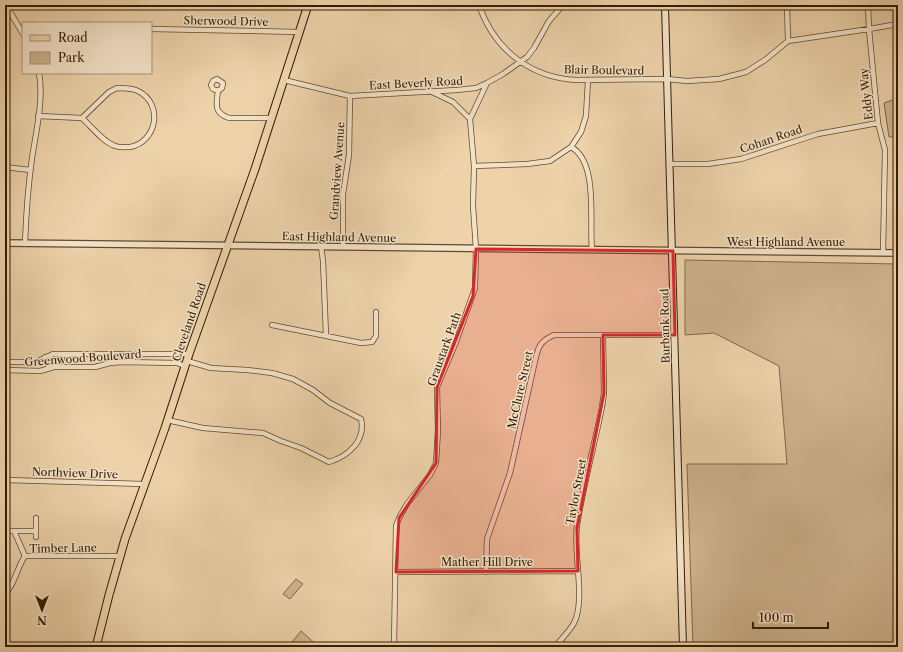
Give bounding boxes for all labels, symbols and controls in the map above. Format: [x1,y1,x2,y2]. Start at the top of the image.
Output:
street label: Sherwood Drive [183,13,269,29]
legend [22,22,152,74]
text: Road [58,30,88,45]
text: Park [58,50,85,65]
street label: Blair Boulevard [564,62,645,78]
street label: Eddy Way [856,67,876,121]
street label: East Beverly Road [369,74,464,92]
street label: Grandview Avenue [327,121,347,221]
street label: Cohan Road [738,122,804,156]
street label: East Highland Avenue [282,229,396,245]
street label: West Highland Avenue [726,235,845,249]
street label: Cleveland Road [169,281,209,363]
street label: Burbank Road [657,288,673,363]
street label: Graustark Path [424,310,464,388]
street label: Greenwood Boulevard [24,347,142,369]
street label: McClure Street [504,349,536,431]
street label: Taylor Street [563,458,589,526]
street label: Northview Drive [32,464,118,482]
street label: Timber Lane [29,540,97,556]
street label: Mather Hill Drive [441,555,533,569]
north arrow [22,590,62,630]
scale bar [753,604,828,630]
text: 100 m [759,610,794,625]
text: N [37,613,47,627]

